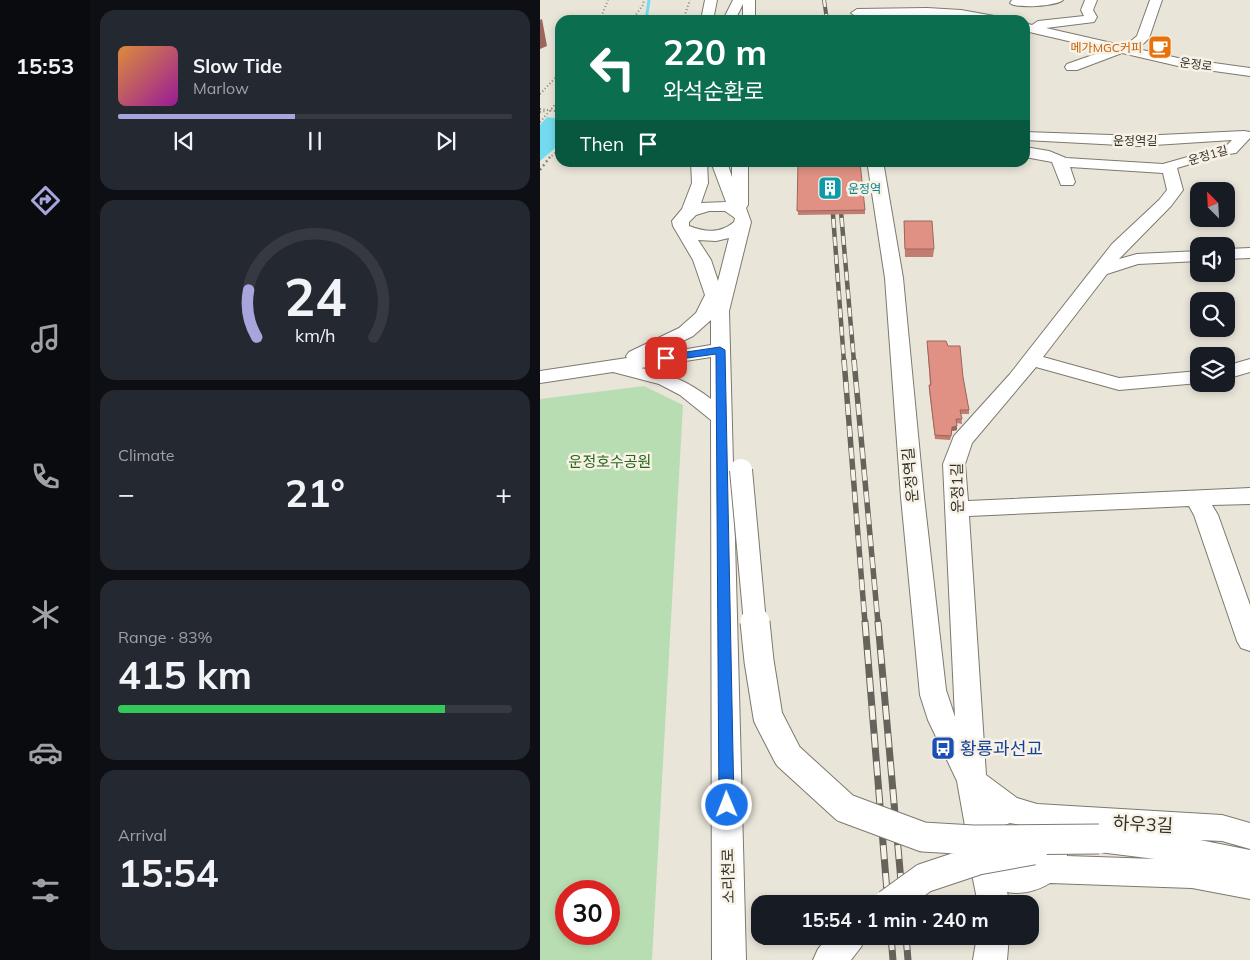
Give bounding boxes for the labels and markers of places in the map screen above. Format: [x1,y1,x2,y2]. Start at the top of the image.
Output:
cafe icon: 메가MGC커피 [1147,34,1173,60]
place label: 메가MGC커피 [1071,40,1142,55]
building icon: 운정역 [817,175,843,201]
place label: 운정역 [848,181,881,196]
pin [645,337,687,379]
bus stop icon: 황룡과선교 [930,735,956,761]
place label: 황룡과선교 [960,737,1043,760]

